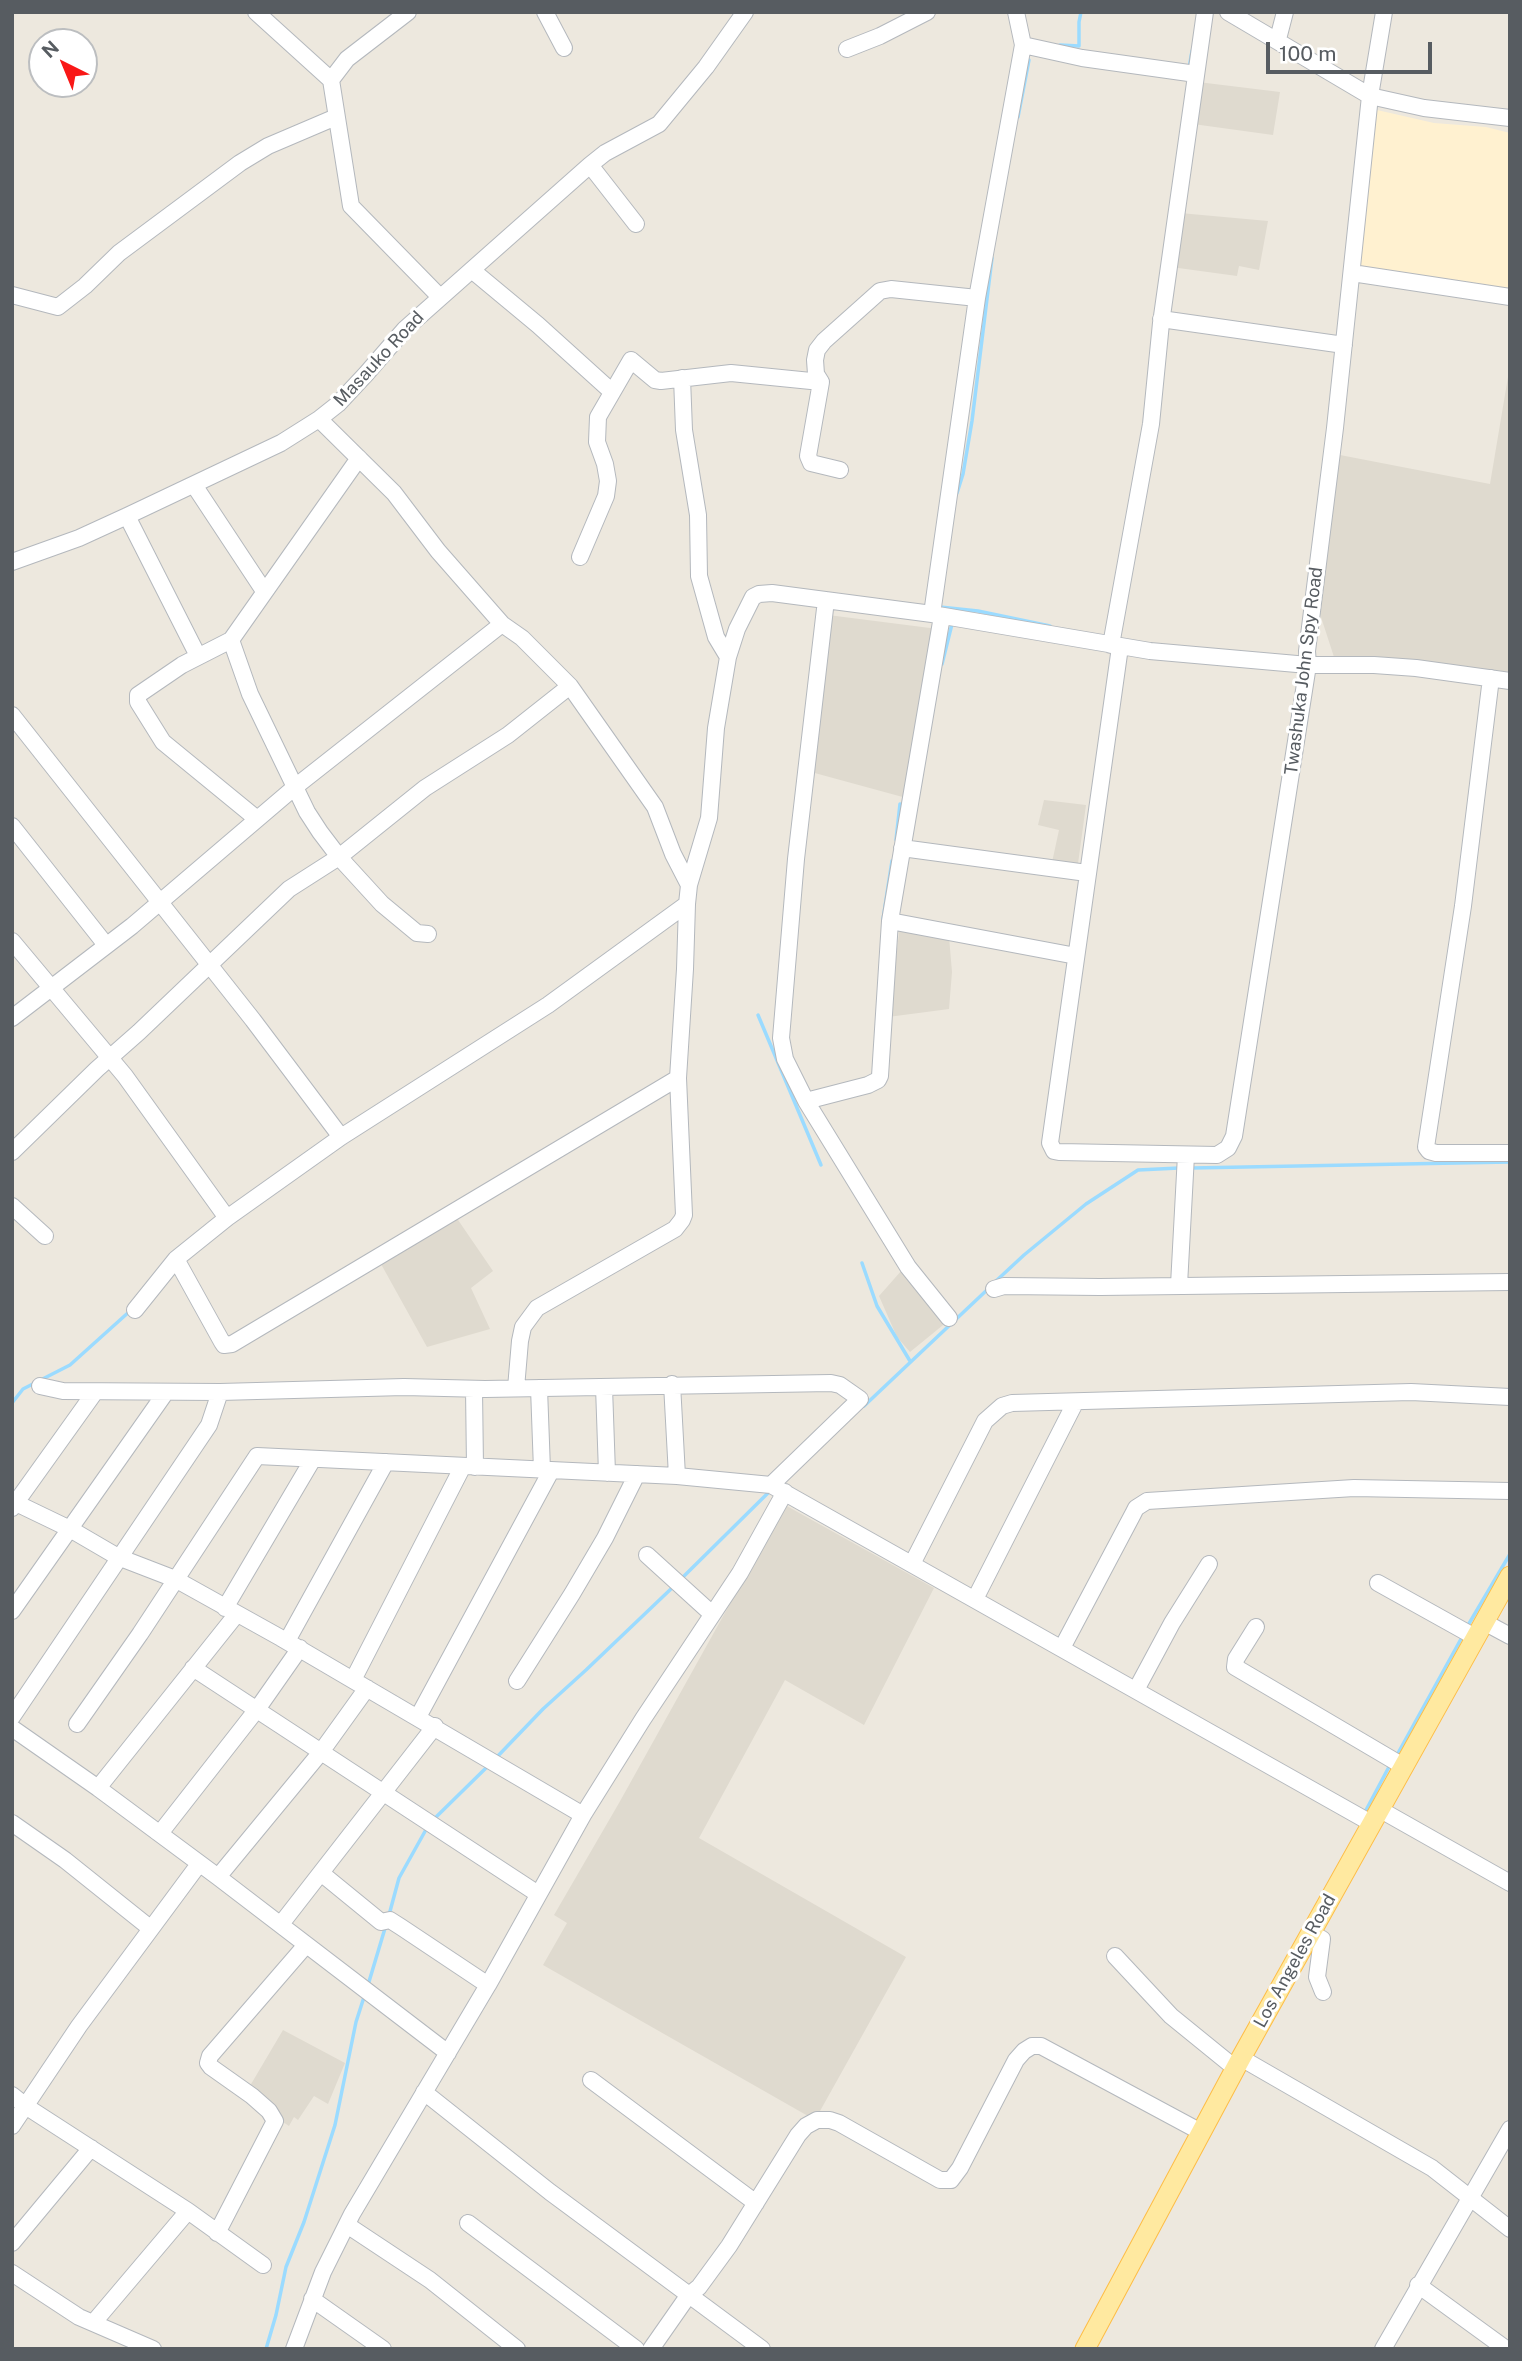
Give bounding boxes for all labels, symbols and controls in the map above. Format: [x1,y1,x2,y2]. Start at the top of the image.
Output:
north arrow [28,28,98,98]
scale bar [1270,28,1436,72]
text: N [37,36,63,62]
text: 100 m [1279,41,1336,66]
street label: Masauko Road [329,307,429,411]
street label: Twashuka John Spy Road [1281,566,1327,776]
street label: Los Angeles Road [1249,1891,1341,2031]

